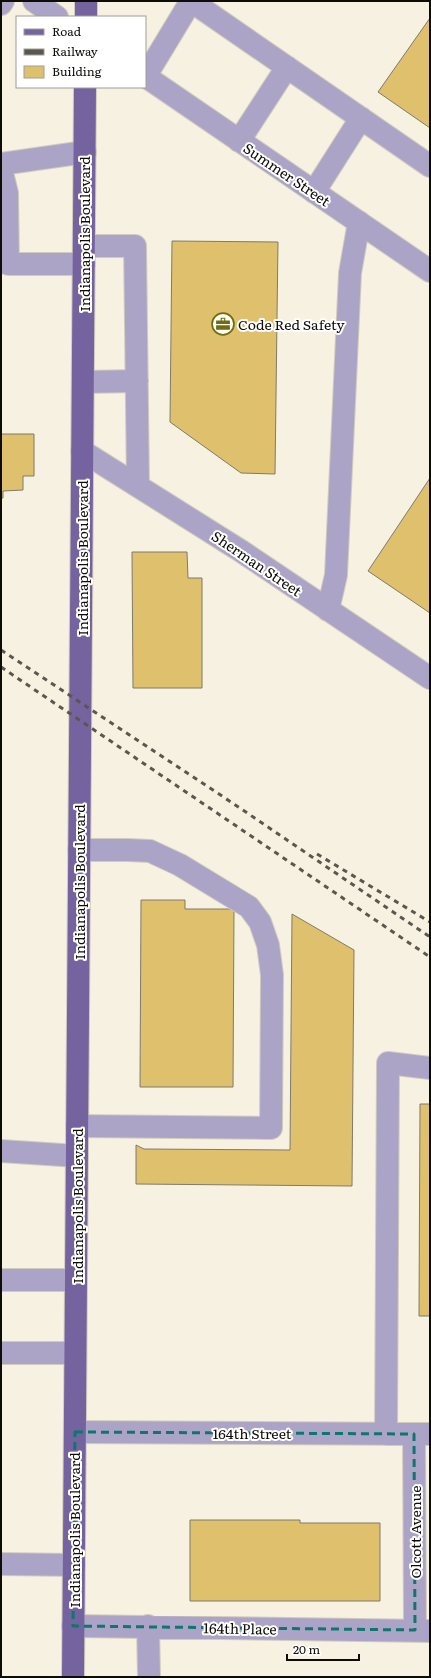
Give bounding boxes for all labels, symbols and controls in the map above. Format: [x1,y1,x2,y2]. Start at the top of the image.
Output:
legend [16,16,146,88]
text: Road [52,22,82,40]
text: Railway [52,42,98,60]
text: Building [52,62,102,80]
street label: Summer Street [240,138,335,211]
street label: Indianapolis Boulevard [74,156,94,312]
office icon: Code Red Safety [210,311,236,337]
place label: Code Red Safety [238,314,346,334]
street label: Indianapolis Boulevard [72,480,92,636]
street label: Sherman Street [208,526,306,601]
street label: Indianapolis Boulevard [69,804,89,960]
street label: Indianapolis Boulevard [67,1128,87,1284]
street label: 164th Street [213,1423,292,1443]
street label: Indianapolis Boulevard [64,1452,84,1608]
street label: Olcott Avenue [405,1485,425,1579]
street label: 164th Place [203,1617,277,1639]
scale bar [287,1636,359,1662]
text: 20 m [293,1640,320,1658]

